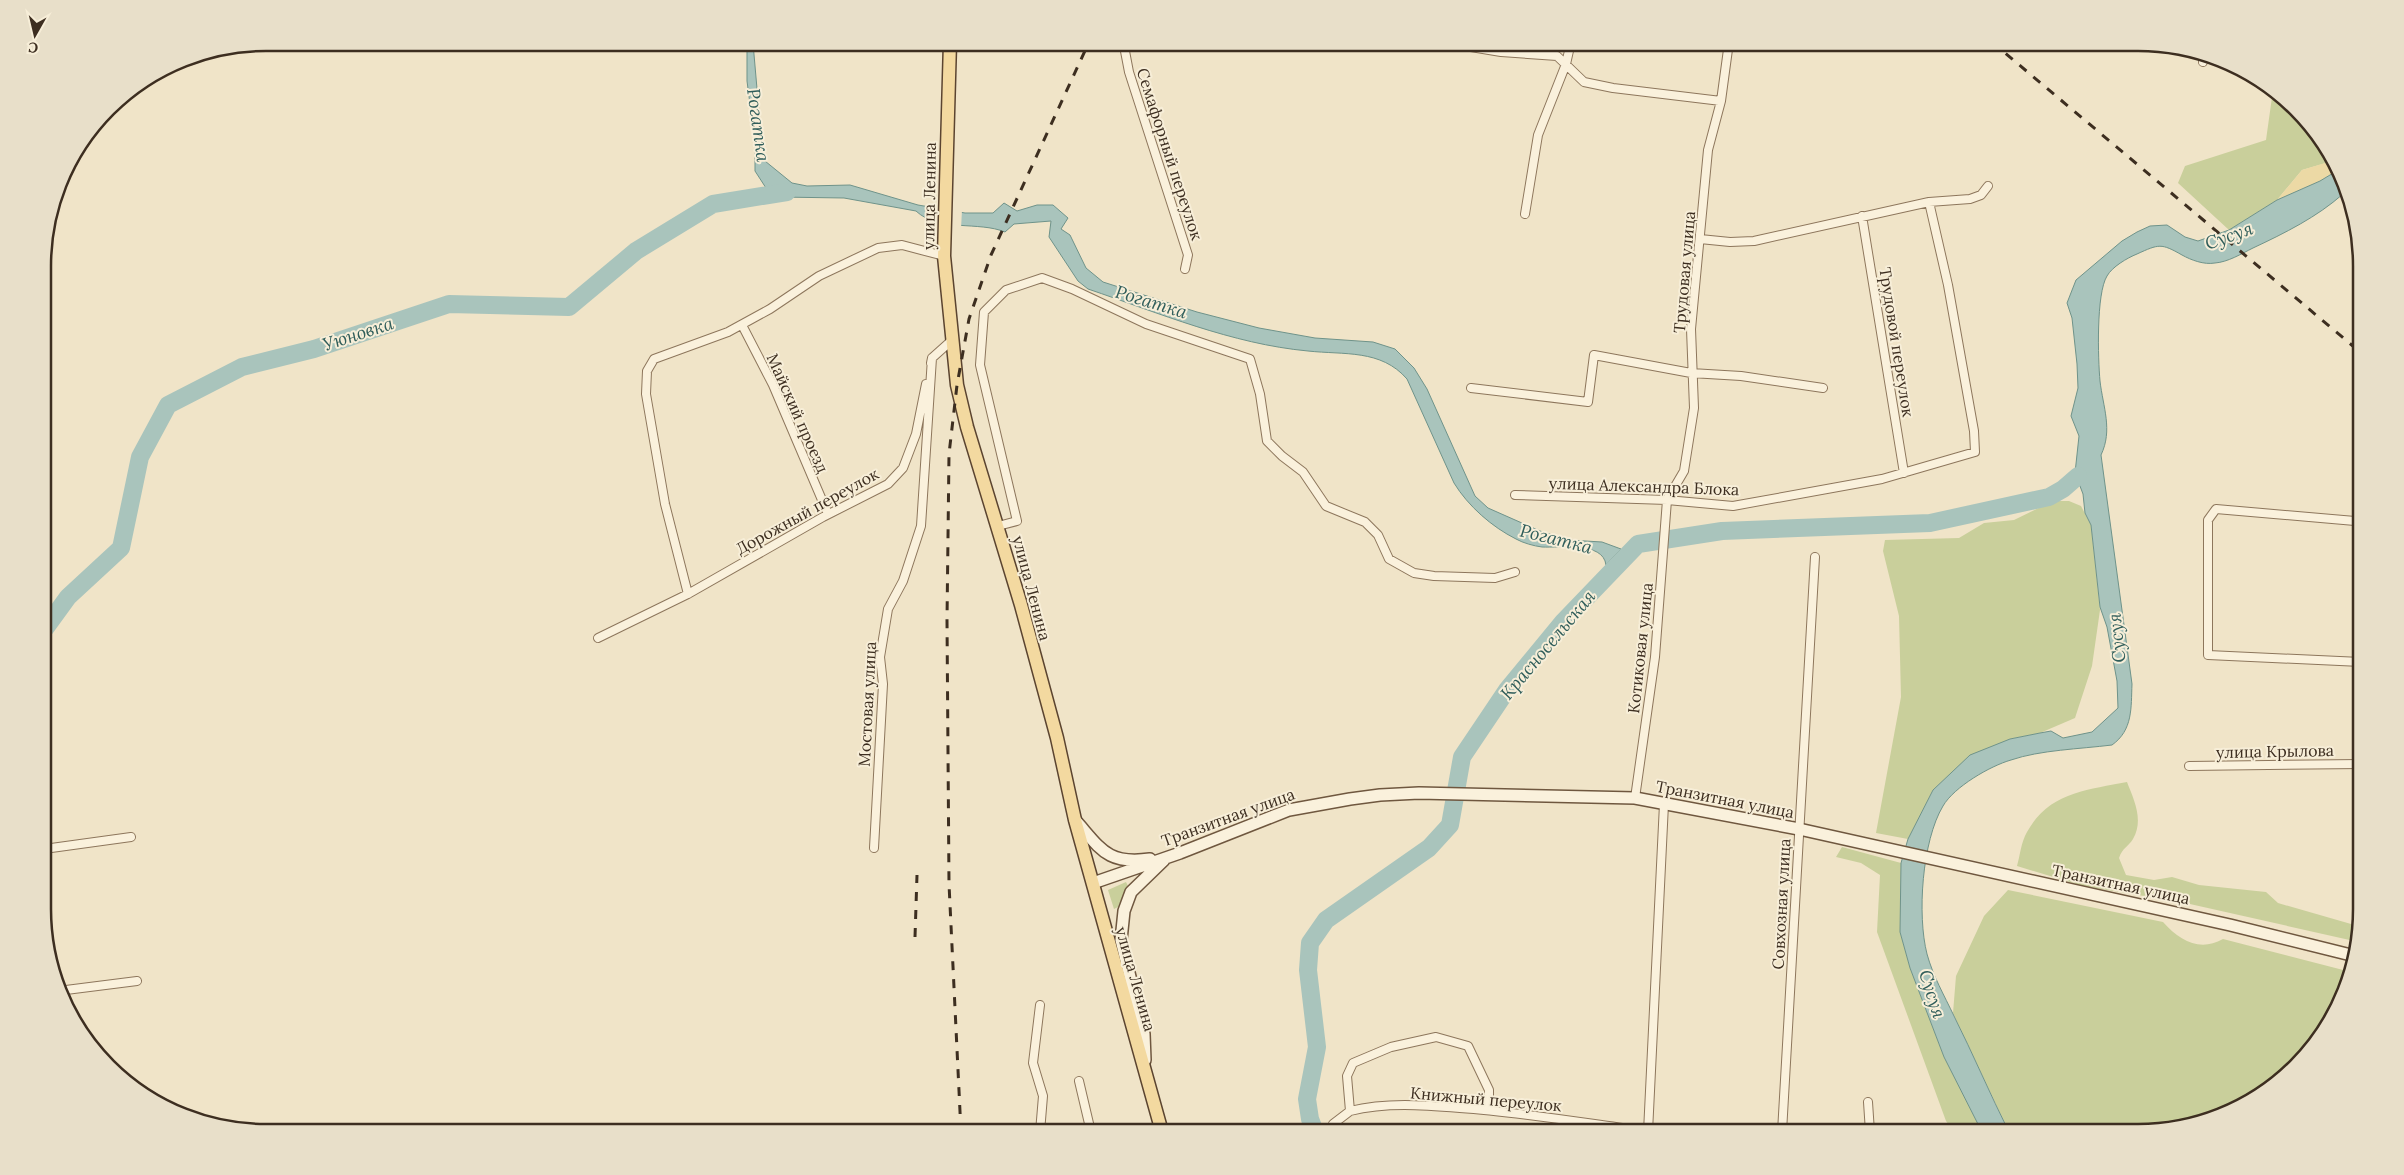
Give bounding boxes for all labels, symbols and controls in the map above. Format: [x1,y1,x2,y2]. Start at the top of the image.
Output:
north arrow [10,10,60,60]
text: С [27,38,39,57]
street label: Семафорный переулок [1133,65,1207,243]
water label: Рогатка [742,87,775,163]
street label: улица Ленина [918,142,940,250]
street label: Трудовая улица [1669,210,1699,334]
water label: Сусуя [2202,216,2256,255]
street label: Трудовой переулок [1875,266,1919,419]
water label: Рогатка [1112,280,1190,323]
water label: Уюновка [320,311,396,356]
street label: Майский проезд [763,350,834,476]
street label: Дорожный переулок [732,463,882,559]
street label: улица Александра Блока [1548,473,1740,499]
water label: Рогатка [1517,518,1595,559]
street label: улица Ленина [1008,533,1056,643]
street label: Котиковая улица [1623,582,1657,714]
water label: Красносельская [1495,585,1600,704]
water label: Сусуя [2102,612,2131,664]
street label: Мостовая улица [854,641,880,767]
street label: улица Крылова [2216,740,2334,762]
street label: Транзитная улица [1654,776,1796,822]
street label: Транзитная улица [1159,784,1297,850]
street label: Совхозная улица [1768,838,1794,970]
street label: Транзитная улица [2050,860,2192,908]
street label: улица Ленина [1112,924,1160,1034]
water label: Сусуя [1914,967,1951,1021]
street label: Книжный переулок [1409,1082,1563,1116]

